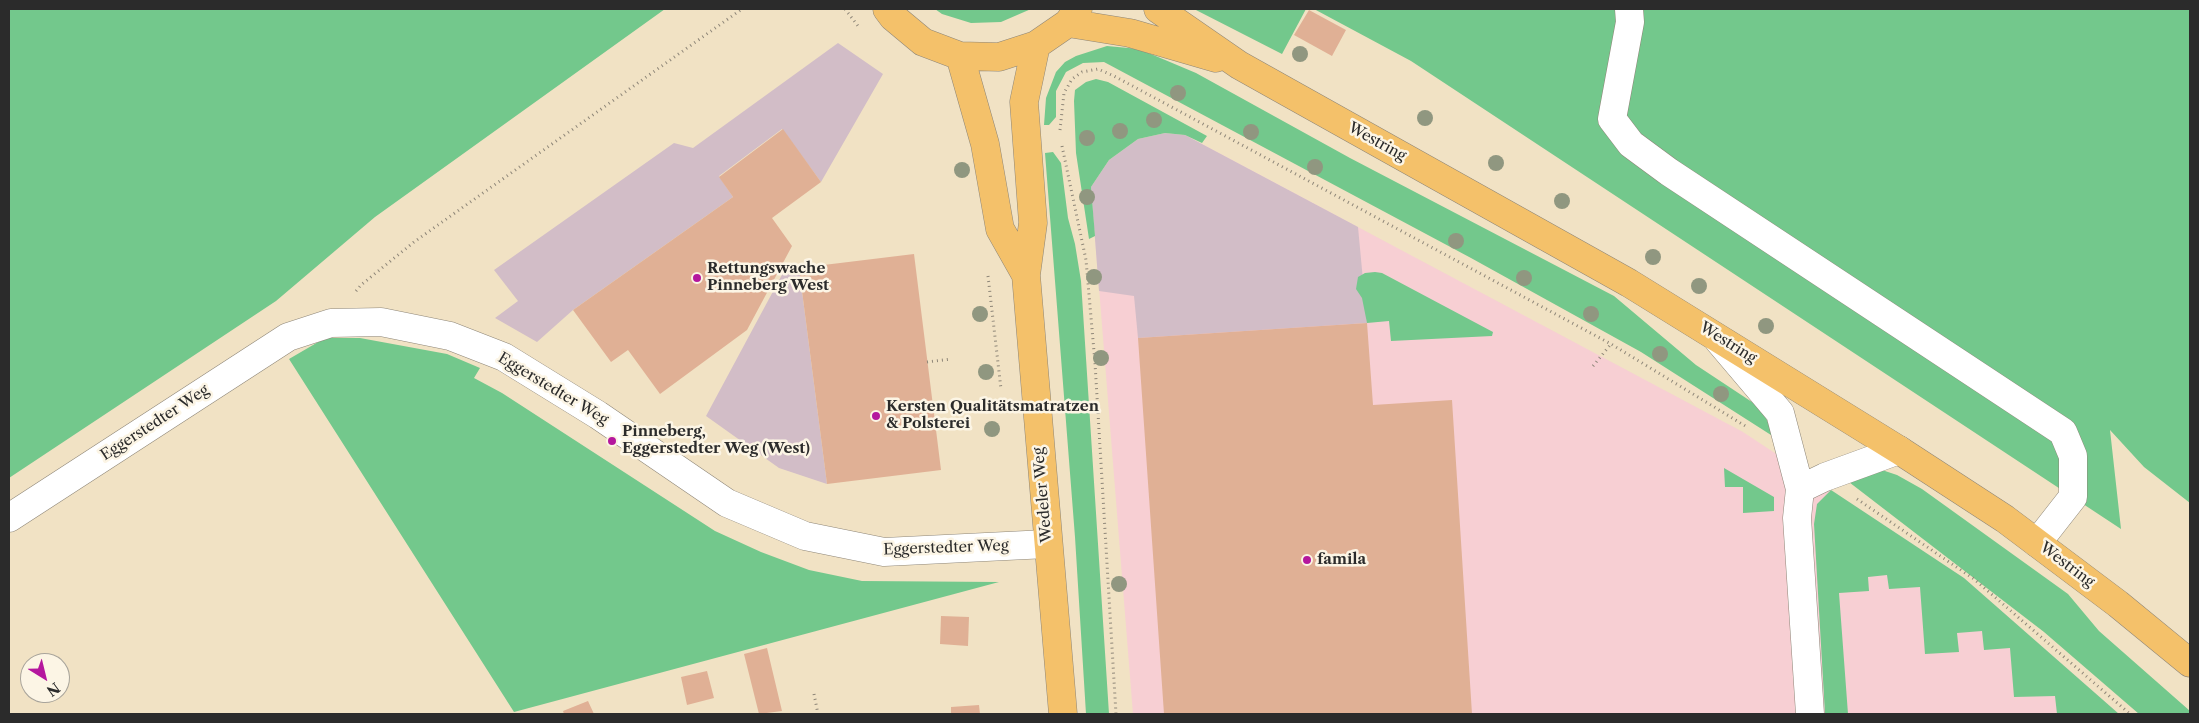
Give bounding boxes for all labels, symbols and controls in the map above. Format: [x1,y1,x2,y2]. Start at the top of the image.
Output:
street label: Westring [1345,119,1409,165]
place label: Rettungswache Pinneberg West [707,260,829,295]
marker: Rettungswache Pinneberg West [691,272,703,284]
street label: Westring [1696,319,1760,367]
street label: Eggerstedter Weg [495,349,611,429]
street label: Eggerstedter Weg [98,381,212,465]
place label: Kersten Qualitätsmatratzen & Polsterei [886,398,1099,433]
marker: Kersten Qualitätsmatratzen & Polsterei [870,410,882,422]
place label: Pinneberg, Eggerstedter Weg (West) [622,423,810,458]
marker: Pinneberg, Eggerstedter Weg (West) [606,435,618,447]
street label: Wedeler Weg [1030,447,1056,543]
street label: Eggerstedter Weg [883,537,1009,559]
street label: Westring [2036,539,2098,591]
place label: famila [1317,551,1366,569]
marker: famila [1301,554,1313,566]
north arrow [20,653,70,703]
text: N [43,678,63,700]

